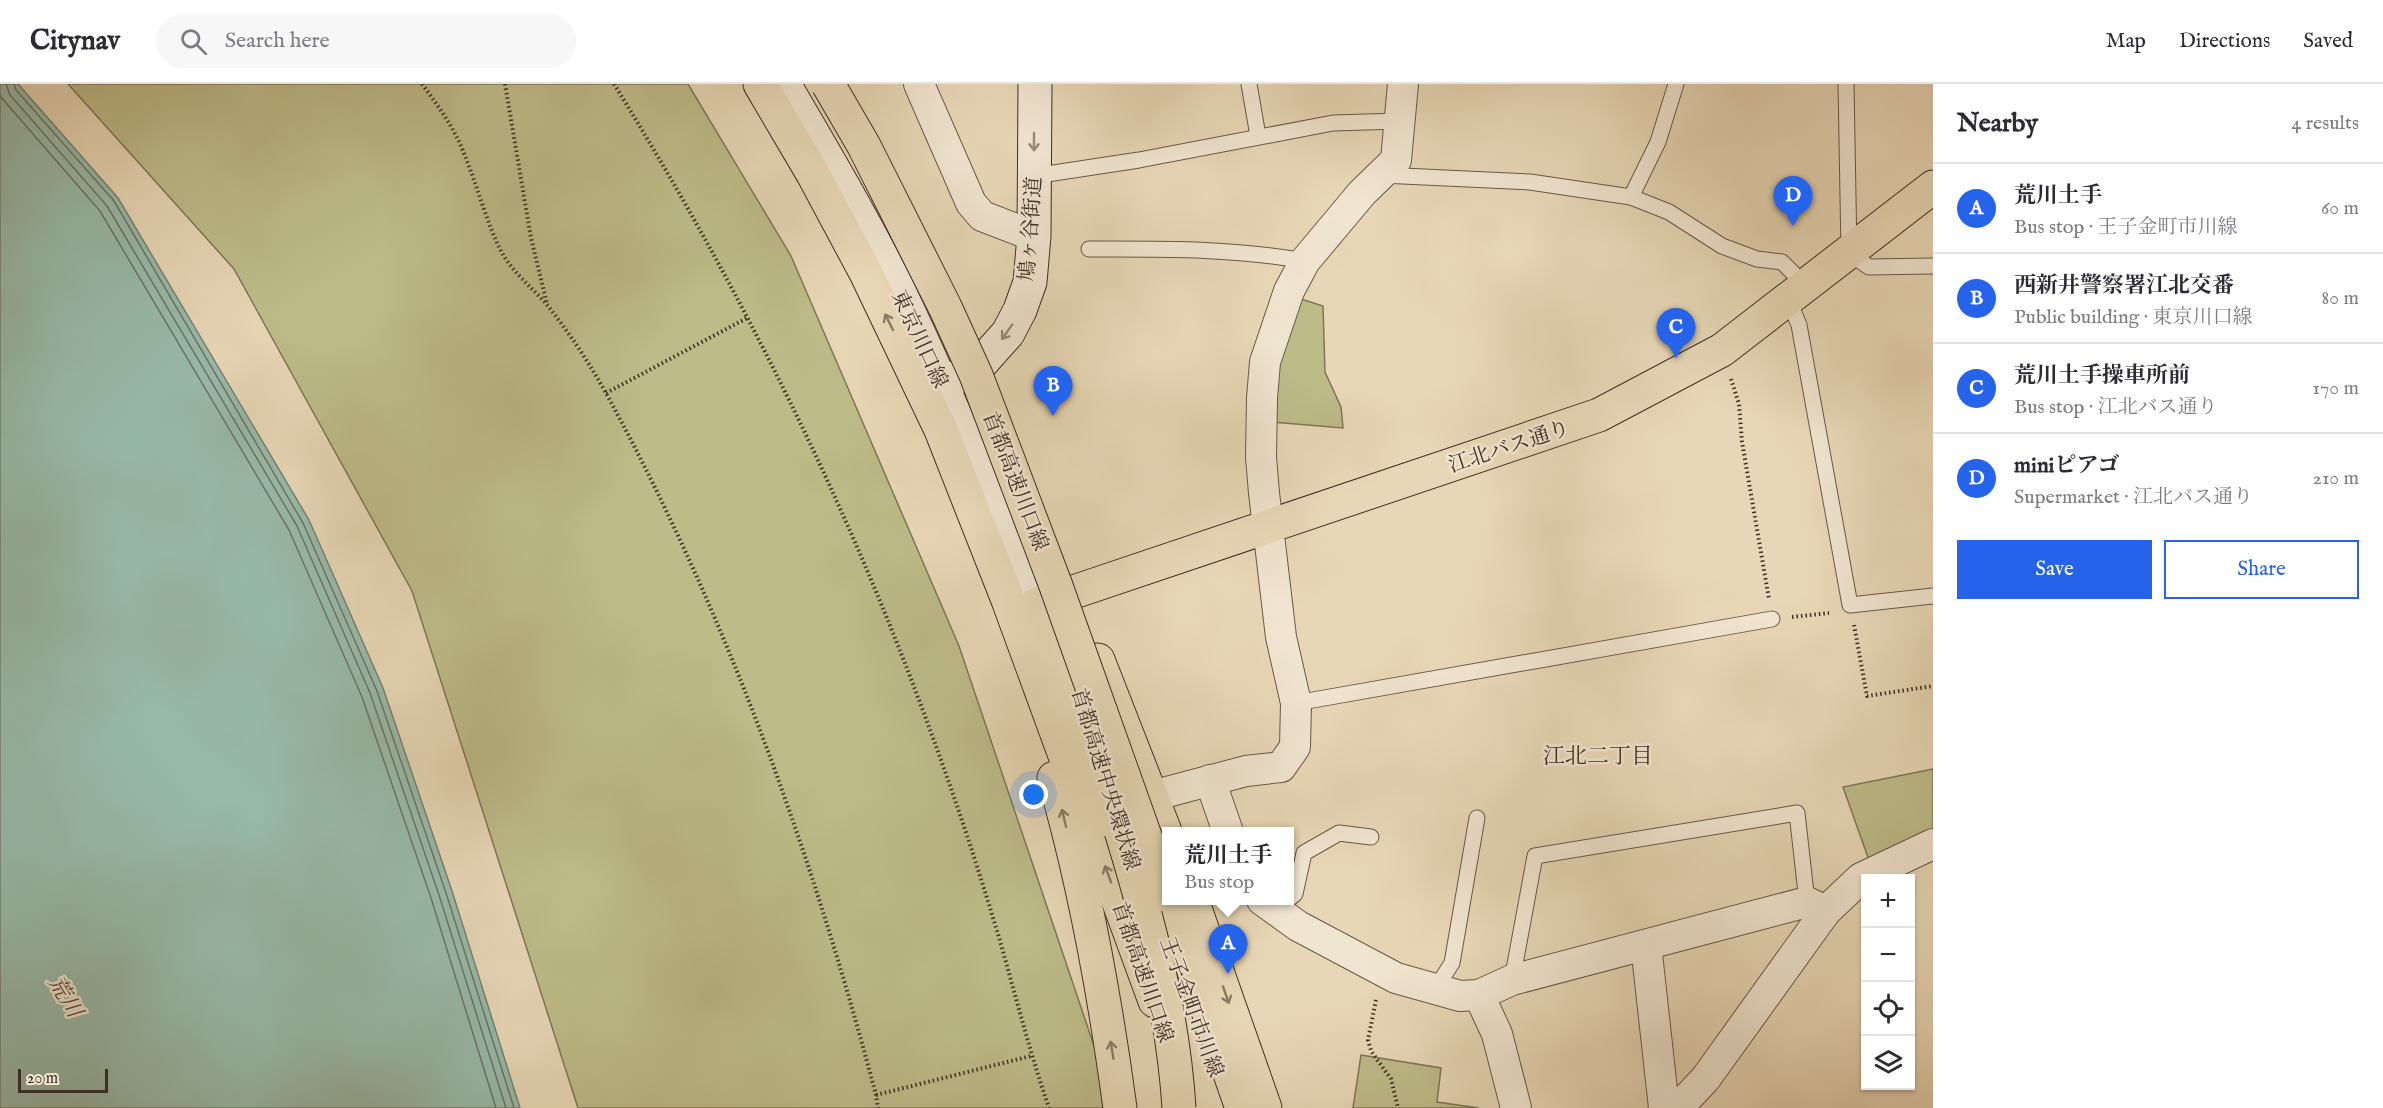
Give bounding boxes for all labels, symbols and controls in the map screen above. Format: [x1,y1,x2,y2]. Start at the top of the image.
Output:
search box [156,14,576,68]
text: Citynav [30,24,120,59]
icon: search [177,25,210,58]
text: Search here [225,27,330,55]
text: Map [2106,28,2146,55]
text: Directions [2179,28,2270,55]
text: Saved [2303,28,2353,55]
text: Nearby [1957,107,2038,140]
text: 4 results [2292,111,2359,136]
one-way arrow [1028,132,1040,152]
street label: 鳩ヶ谷街道 [1014,176,1049,282]
pin: D [1774,176,1812,226]
text: 荒川土手 [2014,182,2102,210]
text: A [1970,196,1983,221]
text: 60 m [2321,196,2359,221]
text: Bus stop · 王子金町市川線 [2014,215,2238,240]
text: 西新井警察署江北交番 [2014,272,2234,300]
street label: 東京川口線 [884,286,953,393]
text: B [1970,286,1983,311]
text: 80 m [2322,286,2359,311]
text: Public building · 東京川口線 [2014,305,2253,330]
pin: C [1656,308,1696,358]
one-way arrow [883,314,895,332]
one-way arrow [1001,323,1013,340]
text: 荒川土手操車所前 [2014,362,2190,390]
pin: B [1034,366,1072,416]
text: C [1969,376,1984,401]
text: 170 m [2313,376,2359,401]
text: Bus stop · 江北バス通り [2014,395,2218,420]
street label: 首都高速川口線 [976,408,1054,555]
street label: 江北バス通り [1445,415,1574,480]
text: miniピアゴ [2014,452,2119,480]
text: D [1968,466,1985,491]
text: 210 m [2313,466,2359,491]
text: Supermarket · 江北バス通り [2014,485,2253,510]
button: Save [1957,540,2152,599]
button: Share [2164,540,2359,599]
street label: 首都高速中央環状線 [1064,685,1145,874]
district label: 江北二丁目 [1543,743,1653,771]
your location [1019,780,1048,809]
one-way arrow [1057,809,1069,828]
popup [1162,827,1294,905]
text: 荒川土手 [1184,842,1272,870]
one-way arrow [1102,865,1113,884]
text: Bus stop [1184,870,1254,895]
map controls [1861,874,1915,1090]
button: + [1861,874,1915,928]
street label: 首都高速川口線 [1105,899,1178,1046]
pin: A [1208,924,1248,974]
button: − [1861,928,1915,982]
street label: 王子金町市川線 [1153,934,1228,1081]
water label: 荒川 [41,971,89,1025]
button: locate [1861,982,1915,1036]
one-way arrow [1221,985,1232,1004]
button: layers [1861,1036,1915,1090]
one-way arrow [1106,1041,1117,1061]
scale bar [18,1066,108,1094]
text: 20 m [27,1069,58,1089]

